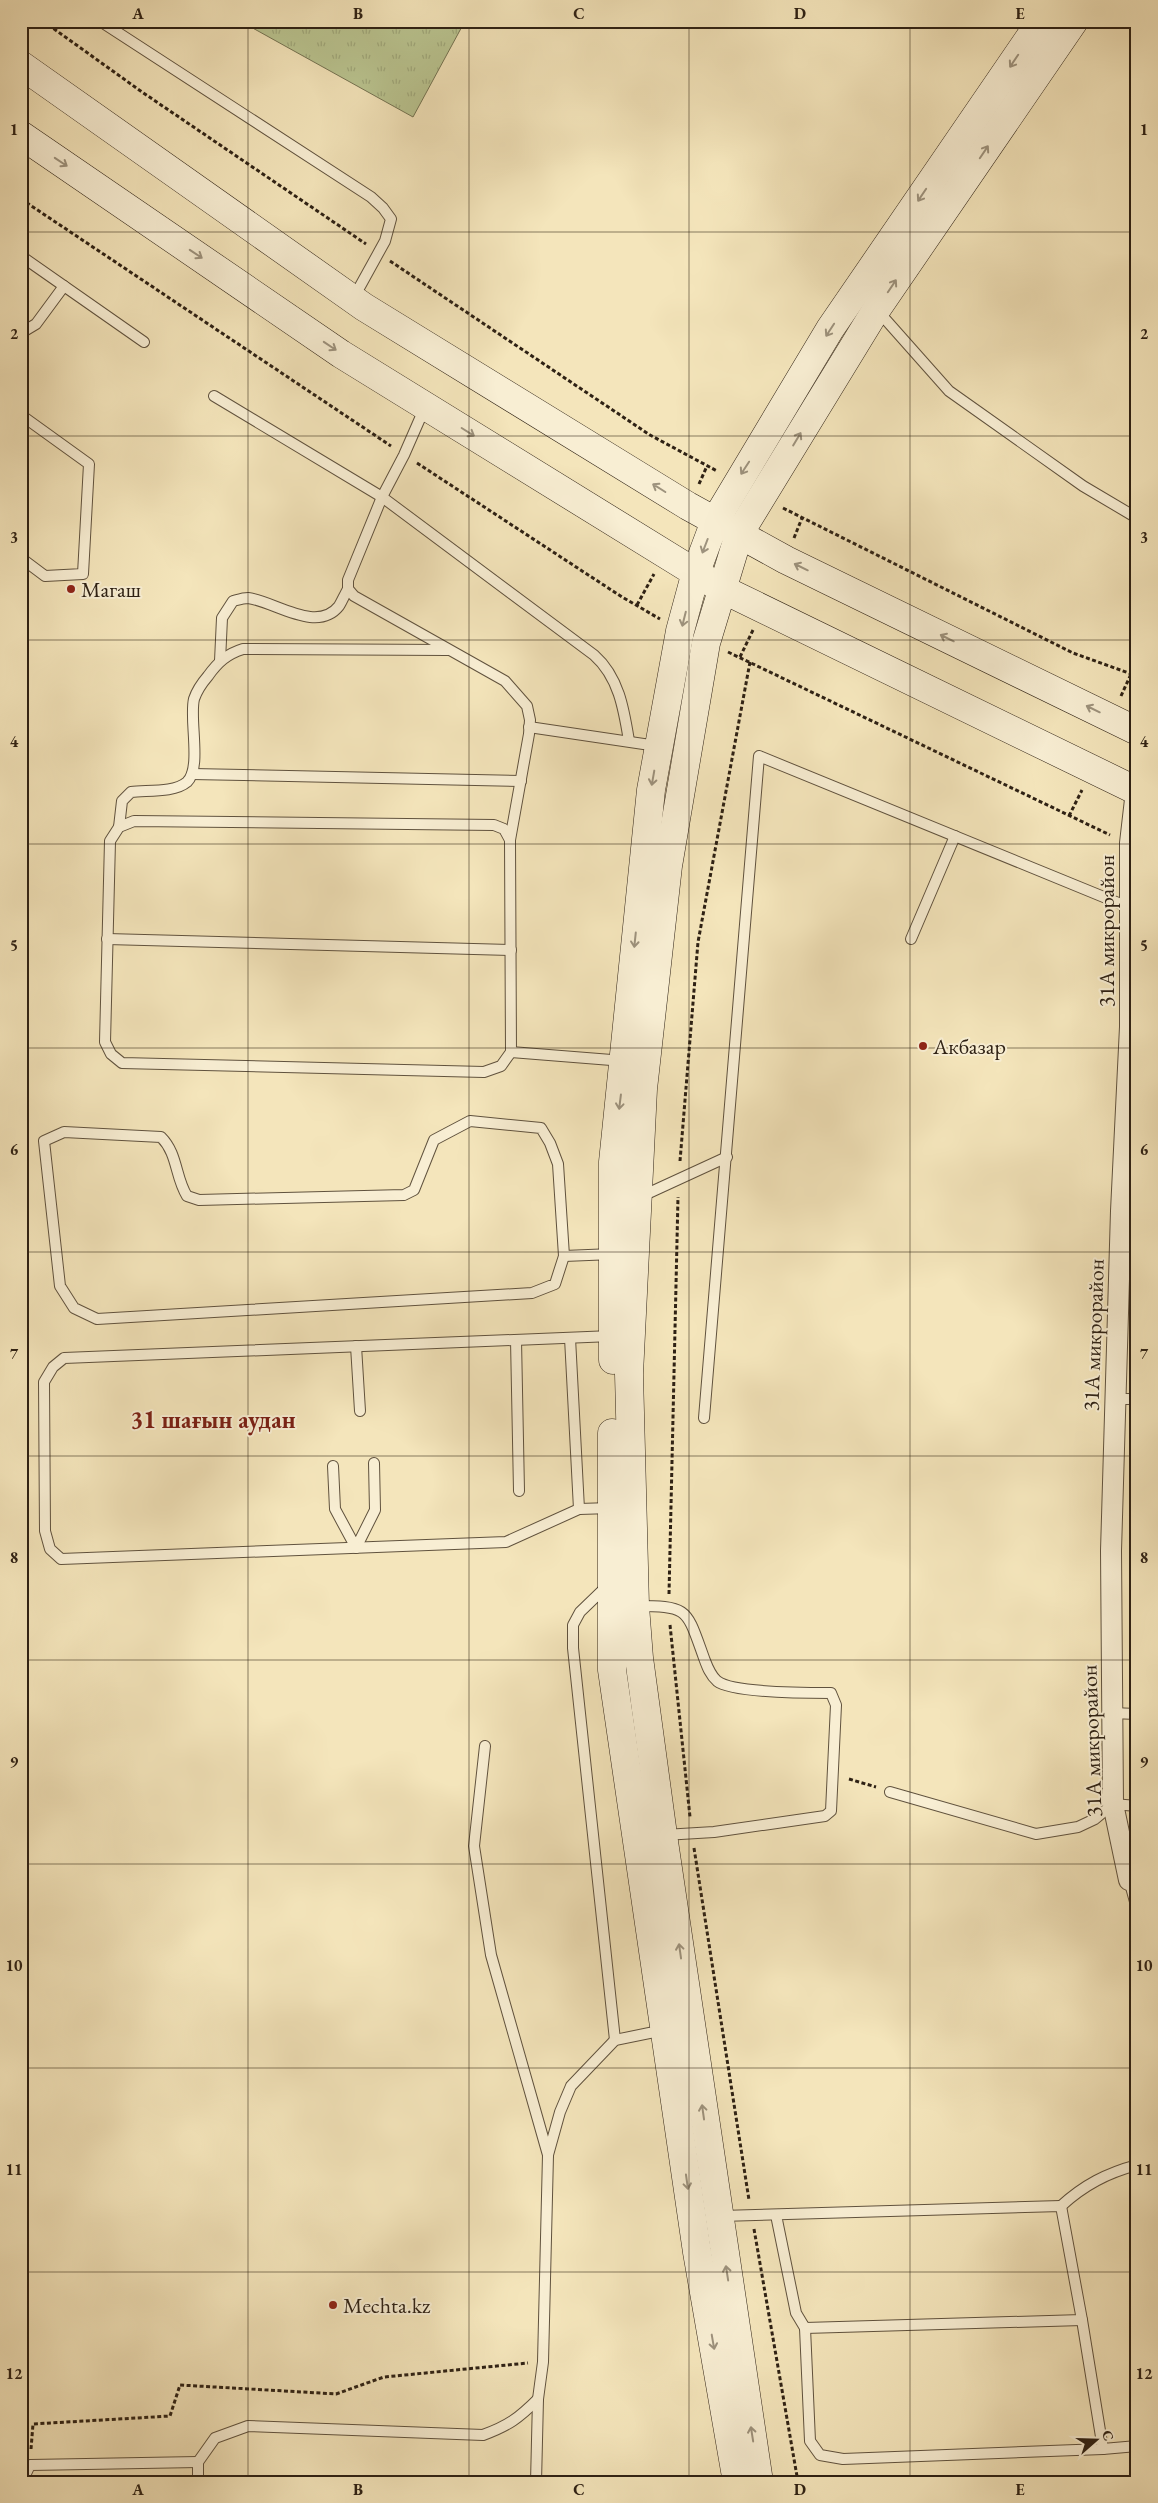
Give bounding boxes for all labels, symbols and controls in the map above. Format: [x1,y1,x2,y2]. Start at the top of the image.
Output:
text: A [131,3,144,24]
text: B [353,3,363,24]
text: C [573,3,585,24]
text: D [794,3,806,24]
text: E [1015,3,1025,24]
one-way arrow [1009,54,1019,68]
text: 1 [10,119,18,140]
text: 1 [1140,119,1148,140]
one-way arrow [979,145,989,159]
one-way arrow [54,157,68,167]
one-way arrow [917,188,927,202]
one-way arrow [188,249,202,259]
one-way arrow [887,280,897,294]
one-way arrow [825,322,835,336]
text: 2 [10,323,19,344]
text: 2 [1140,323,1149,344]
one-way arrow [322,341,336,351]
one-way arrow [460,427,474,437]
one-way arrow [792,433,802,447]
one-way arrow [740,461,750,475]
one-way arrow [652,483,666,493]
text: 3 [10,527,18,548]
text: 3 [1140,527,1148,548]
one-way arrow [700,538,709,553]
one-way arrow [794,562,809,572]
place label: Магаш [81,575,141,604]
marker: Магаш [65,583,77,595]
one-way arrow [679,610,688,626]
one-way arrow [940,633,955,643]
one-way arrow [1086,704,1101,714]
text: 4 [10,731,19,752]
text: 4 [1140,731,1149,752]
one-way arrow [648,770,658,786]
street label: 31А микрорайон [1092,855,1121,1007]
one-way arrow [630,932,640,948]
text: 5 [10,935,18,956]
text: 5 [1140,935,1148,956]
place label: Акбазар [932,1032,1006,1061]
marker: Акбазар [917,1040,929,1052]
one-way arrow [615,1093,625,1109]
text: 6 [10,1139,19,1160]
text: 6 [1140,1139,1149,1160]
street label: 31А микрорайон [1076,1258,1111,1412]
text: 7 [10,1343,19,1364]
text: 7 [1140,1343,1149,1364]
district label: 31 шағын аудан [130,1404,296,1436]
text: 8 [10,1547,18,1568]
text: 8 [1140,1547,1148,1568]
street label: 31А микрорайон [1074,1664,1109,1818]
text: 9 [10,1751,19,1772]
text: 9 [1140,1751,1149,1772]
one-way arrow [675,1944,685,1960]
text: 10 [6,1955,23,1976]
text: 10 [1136,1955,1153,1976]
one-way arrow [698,2105,708,2121]
text: 11 [6,2159,22,2180]
text: 11 [1136,2159,1152,2180]
one-way arrow [682,2173,692,2189]
one-way arrow [722,2265,732,2281]
place label: Mechta.kz [343,2291,431,2320]
marker: Mechta.kz [327,2299,339,2311]
one-way arrow [708,2334,718,2350]
text: 12 [6,2363,23,2384]
text: 12 [1136,2363,1153,2384]
north arrow [1070,2416,1120,2466]
one-way arrow [747,2426,757,2442]
text: С [1098,2428,1118,2443]
text: A [131,2479,144,2500]
text: B [353,2479,363,2500]
text: C [573,2479,585,2500]
text: D [794,2479,806,2500]
text: E [1015,2479,1025,2500]

